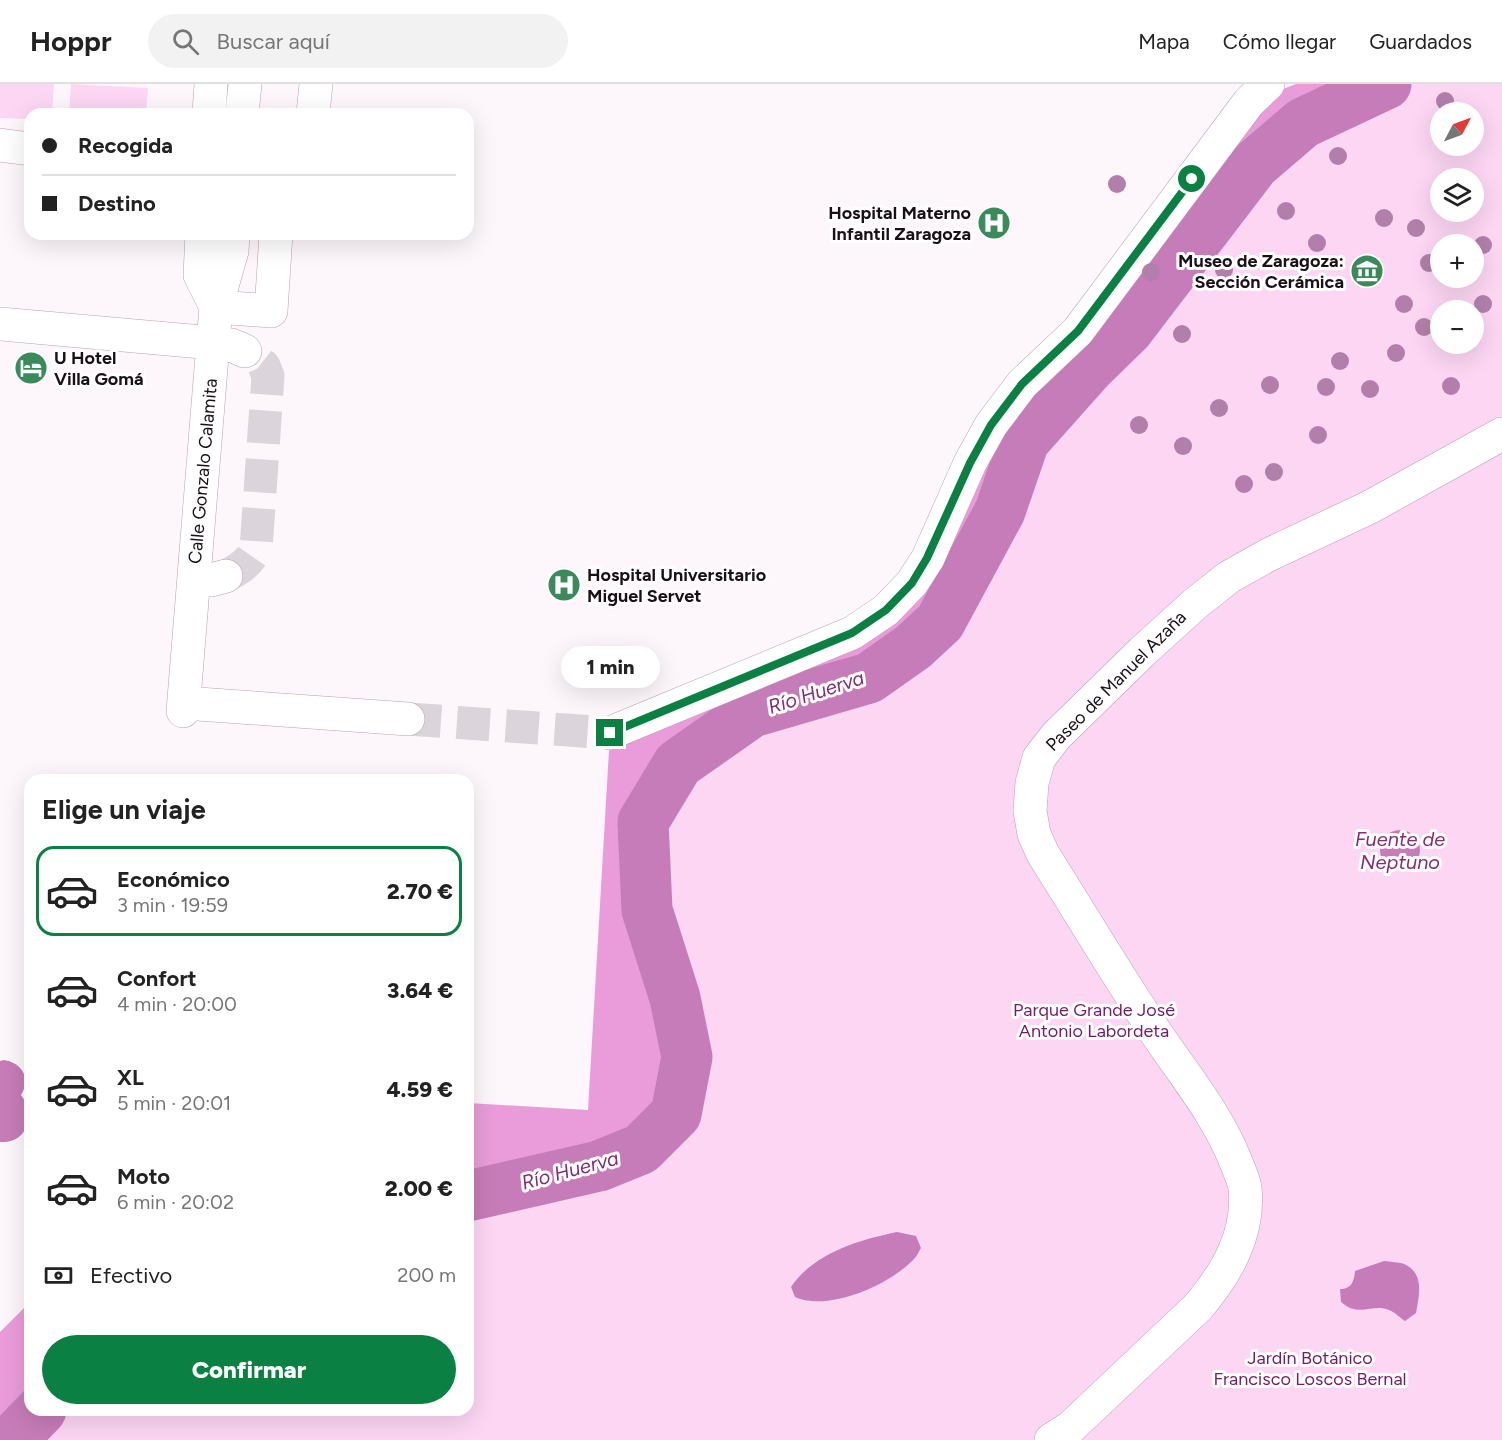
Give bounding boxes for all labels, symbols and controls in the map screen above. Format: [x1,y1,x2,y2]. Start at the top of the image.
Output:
search box [148,14,568,68]
text: Hoppr [30,24,112,58]
icon: search [169,25,202,58]
text: Buscar aquí [217,28,330,55]
text: Mapa [1138,29,1190,54]
text: Cómo llegar [1223,29,1336,54]
text: Guardados [1369,29,1472,54]
north arrow [1430,102,1484,156]
map controls [1430,102,1484,354]
text: Recogida [78,132,173,159]
route start [1178,165,1205,192]
button: layers [1430,168,1484,222]
text: Destino [78,190,156,217]
place label: Hospital Materno Infantil Zaragoza [828,202,971,245]
hospital icon: Hospital Materno Infantil Zaragoza [976,205,1012,241]
button: + [1430,234,1484,288]
place label: Museo de Zaragoza: Sección Cerámica [1178,250,1344,293]
museum icon: Museo de Zaragoza: Sección Cerámica [1349,253,1385,289]
button: − [1430,300,1484,354]
place label: U Hotel Villa Gomá [54,347,143,390]
hotel icon: U Hotel Villa Gomá [13,350,49,386]
street label: Calle Gonzalo Calamita [184,377,222,565]
place label: Hospital Universitario Miguel Servet [587,564,766,607]
hospital icon: Hospital Universitario Miguel Servet [546,567,582,603]
street label: Paseo de Manuel Azaña [1041,606,1191,756]
callout: 1 min [560,646,660,688]
text: 1 min [587,655,634,679]
water label: Río Huerva [765,665,867,719]
route end [596,719,623,746]
text: Elige un viaje [42,793,206,826]
water label: Fuente de Neptuno [1355,827,1445,874]
icon: car [45,864,99,918]
text: Económico [117,866,230,893]
text: 2.70 € [387,878,453,905]
text: 3 min · 19:59 [117,893,228,917]
icon: car [45,963,99,1017]
text: Confort [117,965,197,992]
text: 3.64 € [387,977,453,1004]
text: 4 min · 20:00 [117,992,237,1016]
park label: Parque Grande José Antonio Labordeta [1013,999,1175,1042]
icon: car [45,1062,99,1116]
text: XL [117,1064,144,1091]
text: 4.59 € [387,1076,453,1103]
text: 5 min · 20:01 [117,1091,231,1115]
water label: Río Huerva [519,1145,621,1194]
icon: car [45,1161,99,1215]
text: Moto [117,1163,170,1190]
text: 2.00 € [385,1175,453,1202]
text: 6 min · 20:02 [117,1190,234,1214]
icon: cash [42,1259,75,1292]
text: Efectivo [90,1262,172,1289]
text: 200 m [397,1263,456,1287]
button: Confirmar [42,1335,456,1404]
park label: Jardín Botánico Francisco Loscos Bernal [1213,1347,1407,1390]

